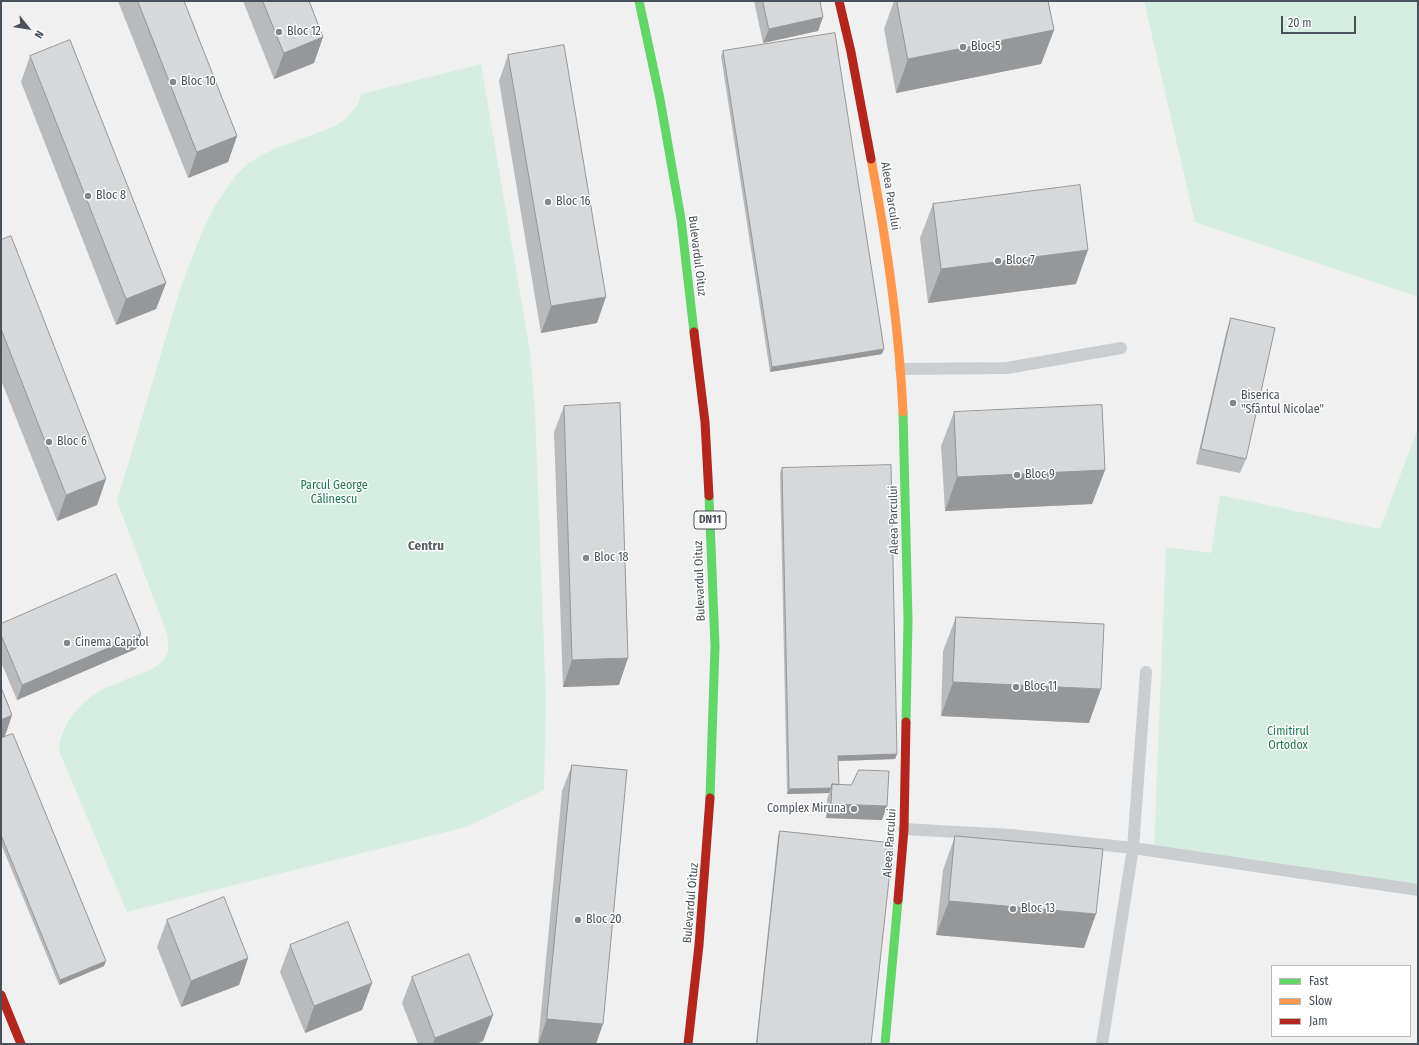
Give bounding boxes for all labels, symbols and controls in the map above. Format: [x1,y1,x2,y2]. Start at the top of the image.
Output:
north arrow [8,8,48,48]
scale bar [1283,8,1358,34]
text: 20 m [1288,16,1312,30]
place label: Bloc 12 [287,25,321,39]
marker: Bloc 12 [274,27,284,37]
text: N [32,28,46,40]
place label: Bloc 5 [971,40,1000,54]
marker: Bloc 5 [958,42,968,52]
place label: Bloc 10 [181,75,216,89]
marker: Bloc 10 [168,77,178,87]
street label: Aleea Parcului [877,161,903,231]
place label: Bloc 8 [96,189,126,203]
marker: Bloc 8 [83,191,93,201]
place label: Bloc 16 [556,195,591,209]
marker: Bloc 16 [543,197,553,207]
street label: Bulevardul Oituz [685,215,709,297]
place label: Bloc 7 [1006,254,1035,268]
marker: Bloc 7 [993,256,1003,266]
place label: Biserica "Sfântul Nicolae" [1241,389,1324,417]
marker: Biserica "Sfântul Nicolae" [1228,398,1238,408]
place label: Bloc 6 [57,435,87,449]
marker: Bloc 6 [44,437,54,447]
place label: Bloc 9 [1025,468,1055,482]
marker: Bloc 9 [1012,470,1022,480]
park label: Parcul George Călinescu [300,479,368,507]
street label: Aleea Parcului [886,485,902,555]
road number: DN11 [694,511,726,529]
district label: Centru [408,538,444,554]
street label: Bulevardul Oituz [691,540,709,622]
place label: Bloc 18 [594,551,629,565]
marker: Bloc 18 [581,553,591,563]
place label: Cinema Capitol [75,636,149,650]
marker: Cinema Capitol [62,638,72,648]
place label: Bloc 11 [1024,680,1057,694]
marker: Bloc 11 [1011,682,1021,692]
park label: Cimitirul Ortodox [1267,725,1309,753]
place label: Complex Miruna [767,802,846,816]
marker: Complex Miruna [849,804,859,814]
street label: Aleea Parcului [880,808,900,878]
street label: Bulevardul Oituz [680,862,702,944]
place label: Bloc 13 [1021,902,1055,916]
marker: Bloc 13 [1008,904,1018,914]
place label: Bloc 20 [586,913,621,927]
marker: Bloc 20 [573,915,583,925]
legend [1271,965,1411,1037]
text: Fast [1309,974,1328,988]
text: Slow [1309,994,1332,1008]
text: Jam [1309,1014,1327,1028]

